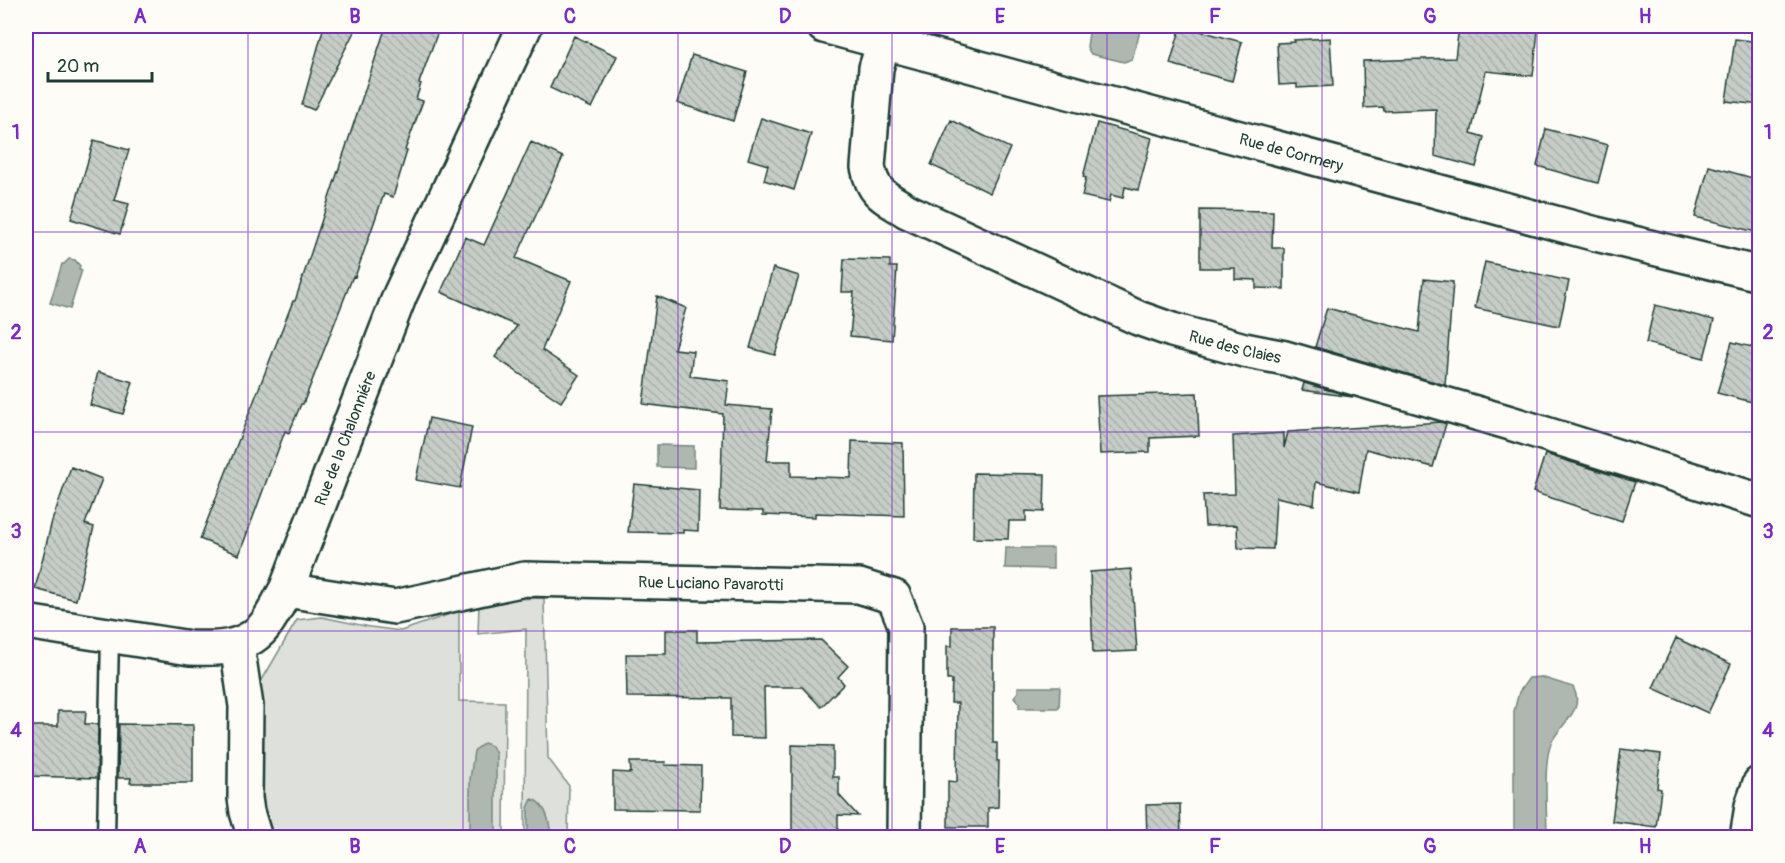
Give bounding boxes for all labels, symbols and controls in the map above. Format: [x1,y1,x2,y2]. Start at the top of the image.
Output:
text: A [134,4,147,29]
text: B [349,4,361,29]
text: C [564,4,576,29]
text: D [779,4,792,29]
text: E [995,4,1006,29]
text: F [1209,4,1221,29]
text: G [1423,4,1437,29]
text: H [1639,4,1652,29]
scale bar [48,45,152,83]
text: 20 m [57,55,99,78]
text: 1 [12,120,20,145]
text: 1 [1764,120,1772,145]
street label: Rue de Cormery [1237,129,1345,176]
text: 2 [10,320,22,345]
text: 2 [1762,320,1774,345]
street label: Rue des Claies [1187,326,1283,368]
street label: Rue de la Chalonniére [311,368,381,508]
text: 3 [10,519,22,544]
text: 3 [1762,519,1774,544]
street label: Rue Luciano Pavarotti [638,572,784,595]
text: 4 [10,718,22,743]
text: 4 [1762,718,1774,743]
text: A [134,834,147,859]
text: B [349,834,361,859]
text: C [564,834,576,859]
text: D [779,834,792,859]
text: E [995,834,1006,859]
text: F [1209,834,1221,859]
text: G [1423,834,1437,859]
text: H [1639,834,1652,859]

